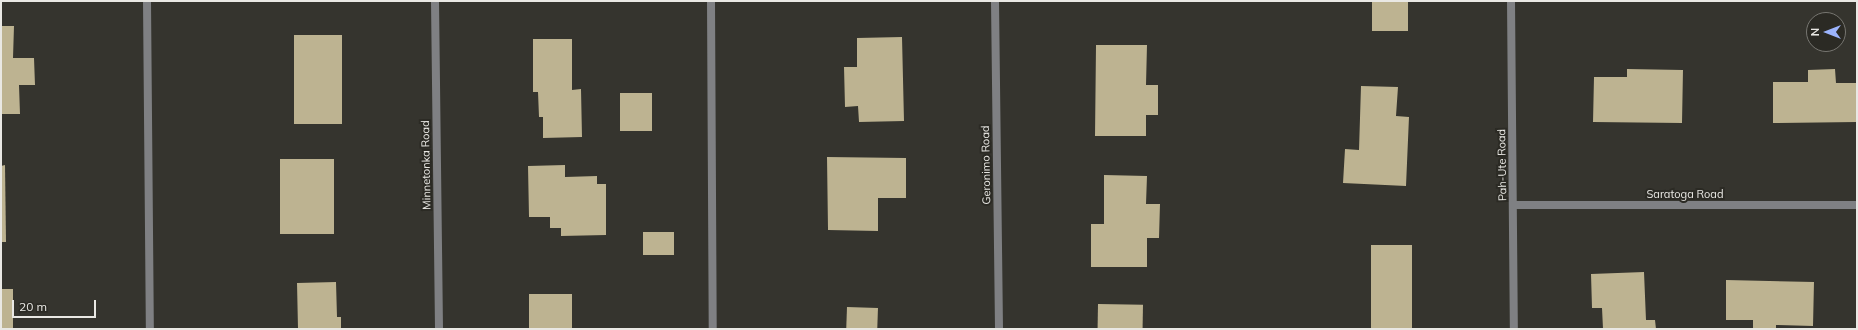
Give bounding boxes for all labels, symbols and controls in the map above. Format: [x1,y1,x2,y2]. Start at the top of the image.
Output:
north arrow [1806,12,1846,52]
text: N [1808,28,1822,36]
street label: Minnetonka Road [419,120,433,210]
street label: Geronimo Road [979,125,993,205]
street label: Pah-Ute Road [1495,129,1509,201]
street label: Saratoga Road [1646,187,1724,201]
scale bar [14,292,98,318]
text: 20 m [19,299,47,314]

